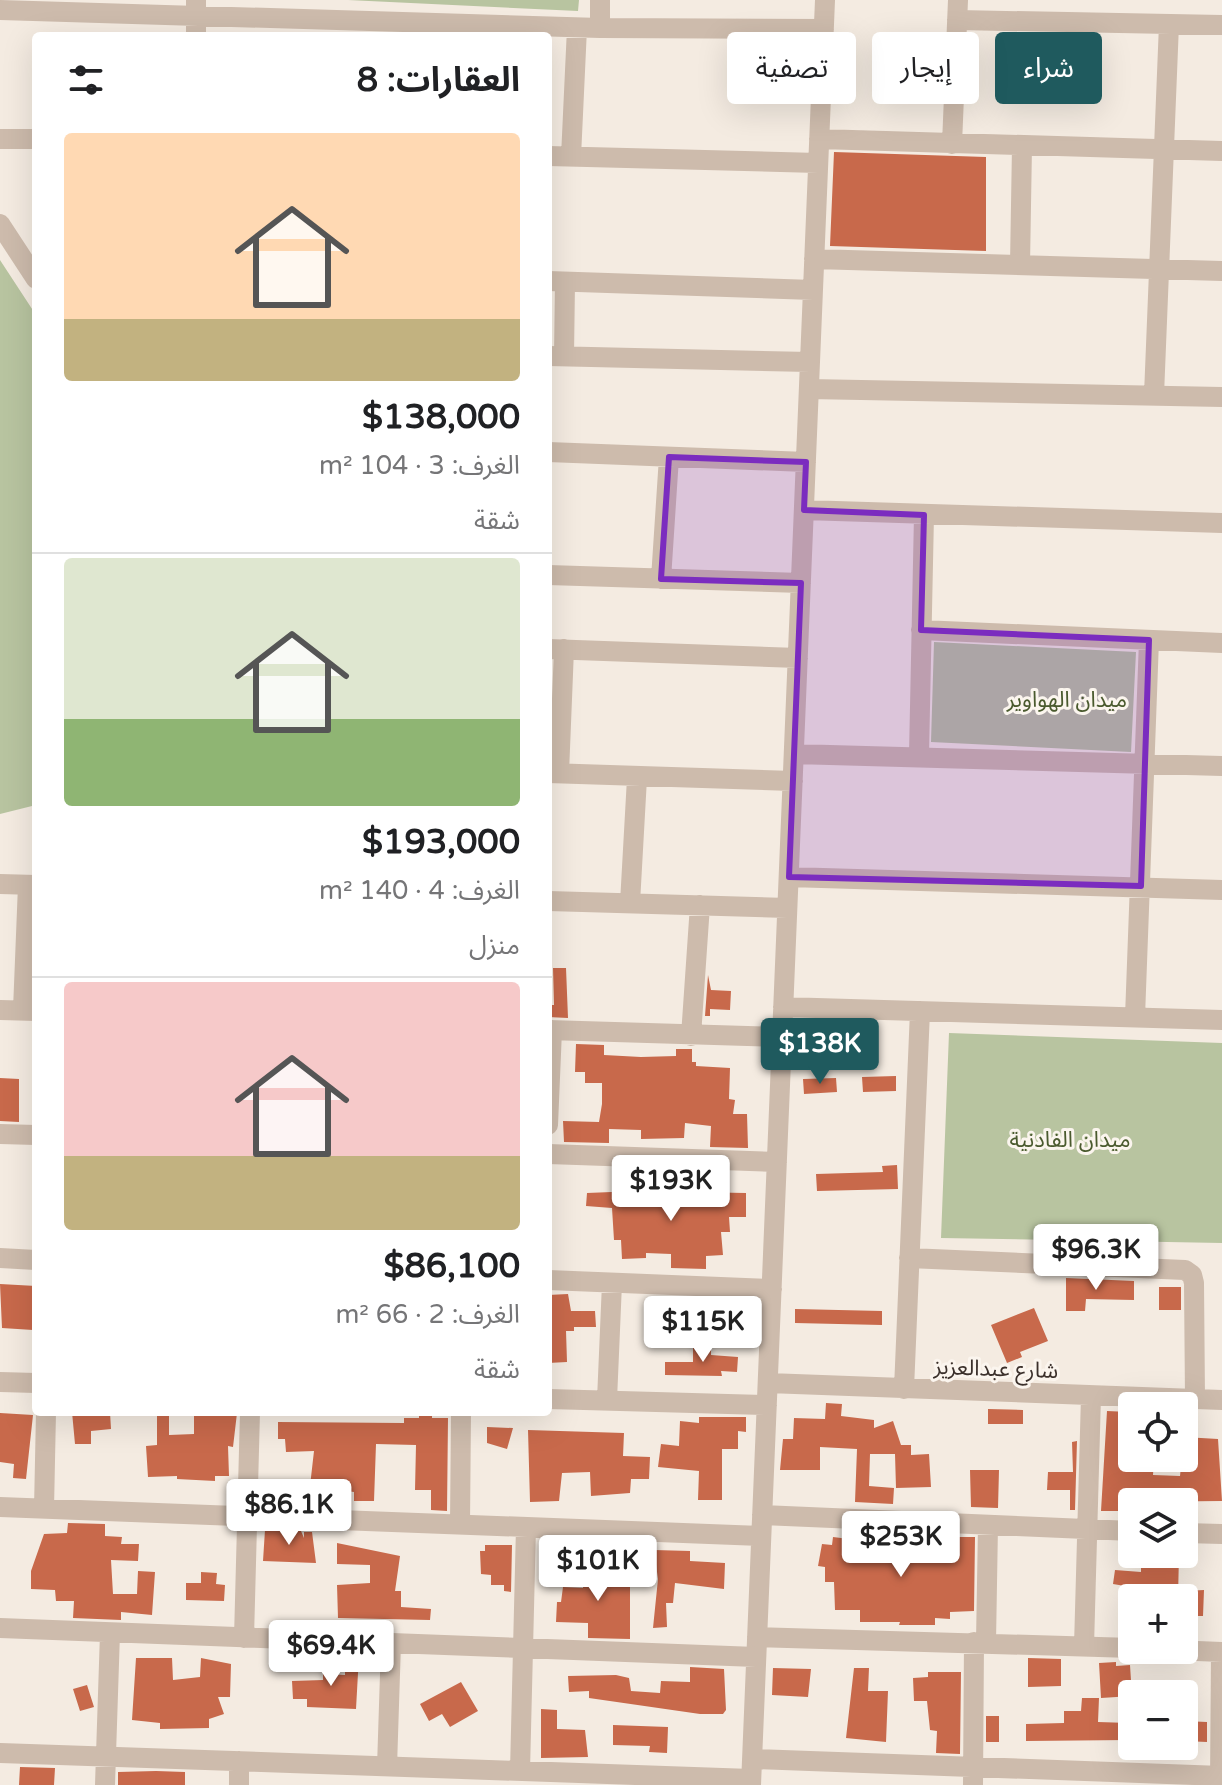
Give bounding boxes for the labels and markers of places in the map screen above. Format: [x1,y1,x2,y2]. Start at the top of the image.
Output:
pin: $138K [764,1018,876,1086]
pin: $193K [615,1155,727,1223]
pin: $96.3K [1031,1224,1161,1292]
pin: $115K [647,1296,759,1364]
pin: $86.1K [224,1479,354,1547]
pin: $253K [845,1511,957,1579]
pin: $101K [542,1535,654,1603]
pin: $69.4K [266,1620,396,1688]

